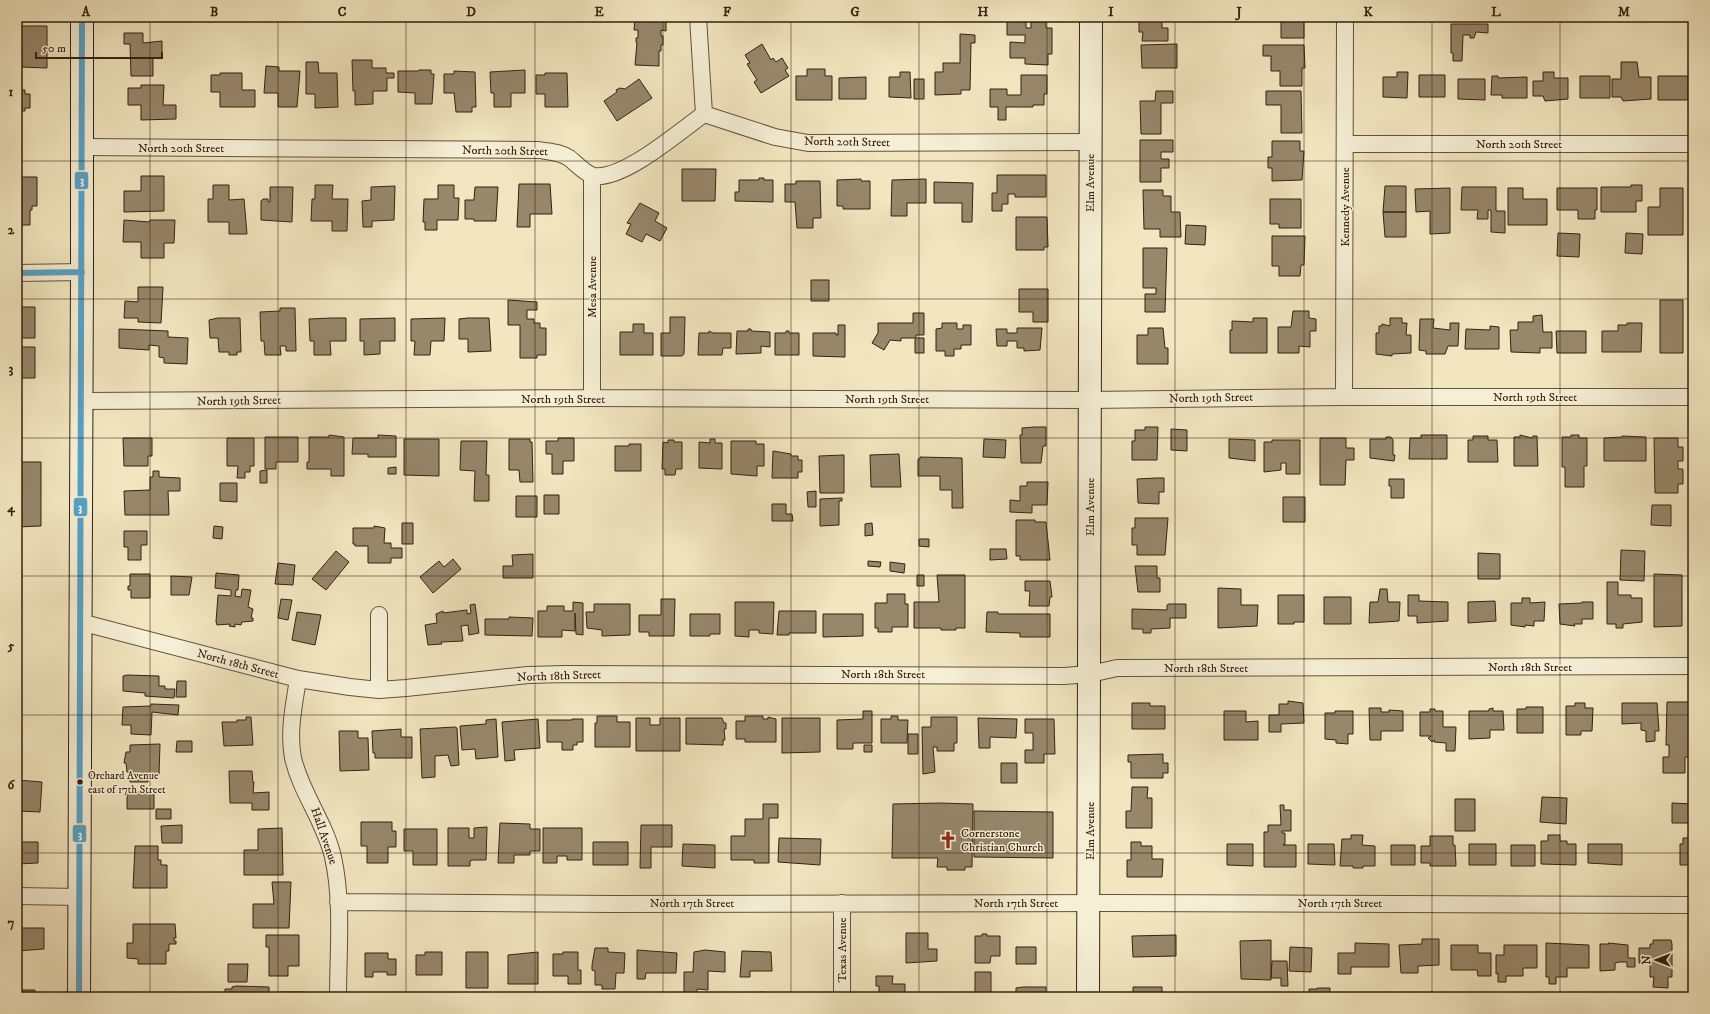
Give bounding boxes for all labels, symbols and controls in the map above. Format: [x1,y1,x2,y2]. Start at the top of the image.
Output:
text: A [81,4,91,20]
text: B [210,4,218,20]
text: C [338,4,347,20]
text: D [466,4,476,20]
text: E [594,4,604,20]
text: F [723,4,732,20]
text: G [850,4,860,20]
text: H [978,4,989,20]
text: I [1108,4,1114,20]
text: J [1234,4,1242,21]
text: K [1363,4,1373,20]
text: L [1491,4,1501,20]
text: M [1618,4,1630,20]
scale bar [36,34,162,60]
text: 50 m [42,41,66,56]
text: 1 [9,84,14,100]
street label: North 20th Street [804,134,890,150]
street label: North 20th Street [1476,137,1562,152]
street label: North 20th Street [138,141,224,156]
street label: North 20th Street [462,143,548,159]
street label: Elm Avenue [1083,154,1098,212]
street label: Kennedy Avenue [1338,167,1353,247]
line badge: 3 [74,171,89,190]
text: 3 [80,174,84,188]
text: 2 [8,222,15,238]
street label: Mesa Avenue [585,256,600,318]
text: 3 [9,361,14,377]
street label: North 19th Street [1169,390,1253,406]
street label: North 19th Street [1493,390,1577,405]
street label: North 19th Street [521,392,605,407]
street label: North 19th Street [845,392,929,407]
street label: North 19th Street [197,393,281,409]
street label: Elm Avenue [1083,478,1098,536]
line badge: 3 [73,497,88,517]
text: 4 [6,500,15,517]
text: 3 [78,501,82,515]
text: 5 [7,638,15,654]
street label: North 18th Street [195,646,281,682]
street label: North 18th Street [1488,660,1572,675]
street label: North 18th Street [1164,661,1248,676]
street label: North 18th Street [517,667,601,685]
street label: North 18th Street [841,667,925,682]
place label: Orchard Avenue east of 17th Street [88,769,166,797]
text: 6 [8,777,16,793]
marker: Orchard Avenue east of 17th Street [75,777,85,787]
street label: Elm Avenue [1083,802,1098,860]
street label: Hall Avenue [307,805,341,867]
line badge: 3 [72,824,87,843]
place label: Cornerstone Christian Church [961,826,1044,855]
text: 3 [78,828,82,842]
church icon: Cornerstone Christian Church [938,830,958,850]
street label: North 17th Street [650,896,734,911]
street label: North 17th Street [974,896,1058,911]
street label: North 17th Street [1298,896,1382,911]
text: 7 [8,915,15,931]
street label: Texas Avenue [835,917,850,983]
north arrow [1636,940,1676,980]
text: N [1640,955,1654,965]

